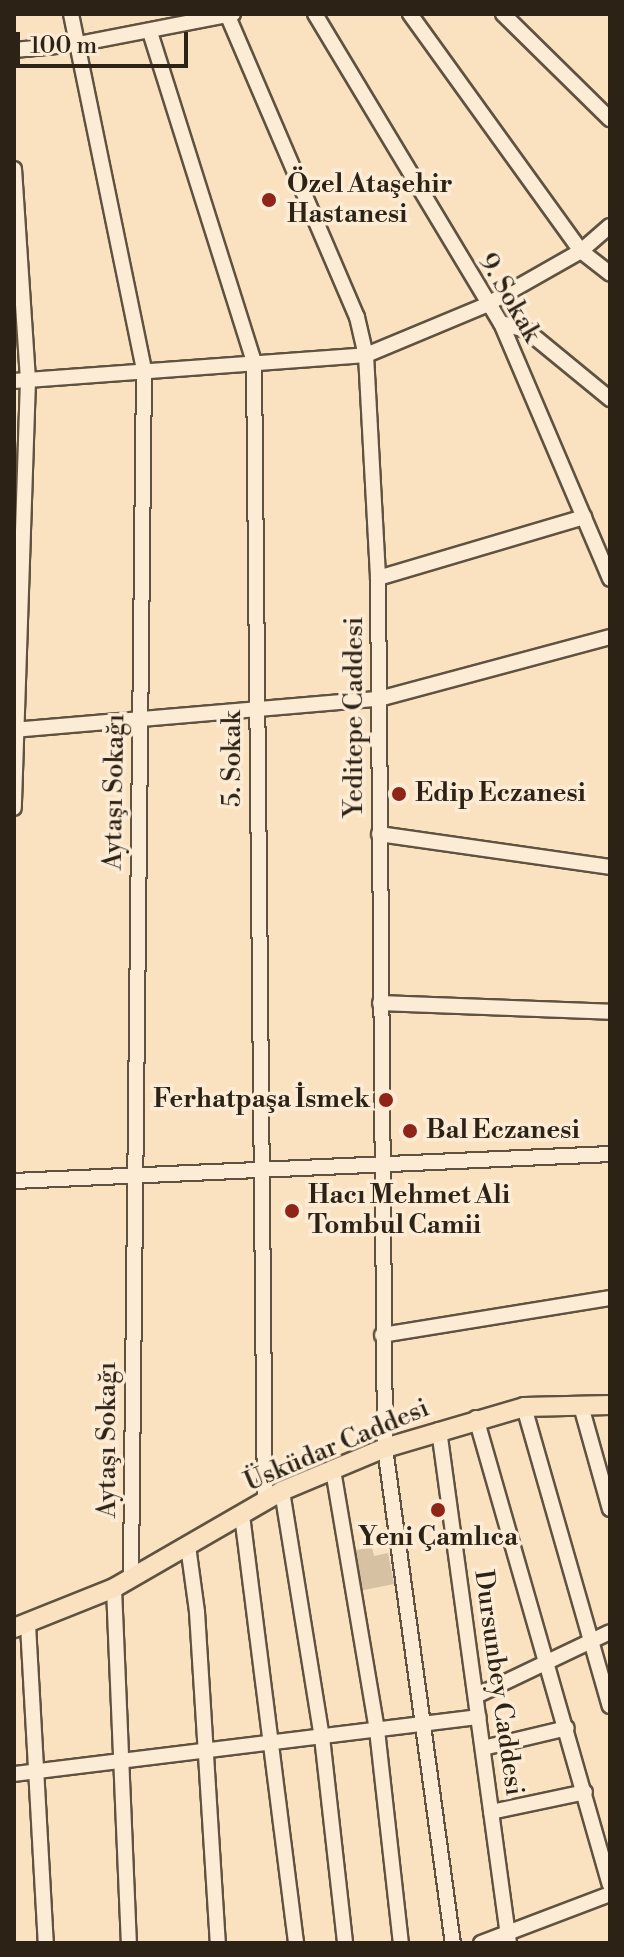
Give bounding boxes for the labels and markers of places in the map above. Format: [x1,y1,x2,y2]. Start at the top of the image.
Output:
place label: Özel Ataşehir Hastanesi [287,169,453,230]
marker: Özel Ataşehir Hastanesi [258,189,280,211]
place label: Edip Eczanesi [415,778,586,810]
marker: Edip Eczanesi [390,785,408,803]
place label: Ferhatpaşa İsmek [153,1084,370,1116]
marker: Ferhatpaşa İsmek [377,1091,395,1109]
place label: Bal Eczanesi [426,1115,580,1147]
marker: Bal Eczanesi [401,1122,419,1140]
place label: Hacı Mehmet Ali Tombul Camii [308,1180,510,1242]
marker: Hacı Mehmet Ali Tombul Camii [283,1202,301,1220]
marker: Yeni Çamlıca [429,1501,447,1519]
place label: Yeni Çamlıca [358,1522,518,1554]

